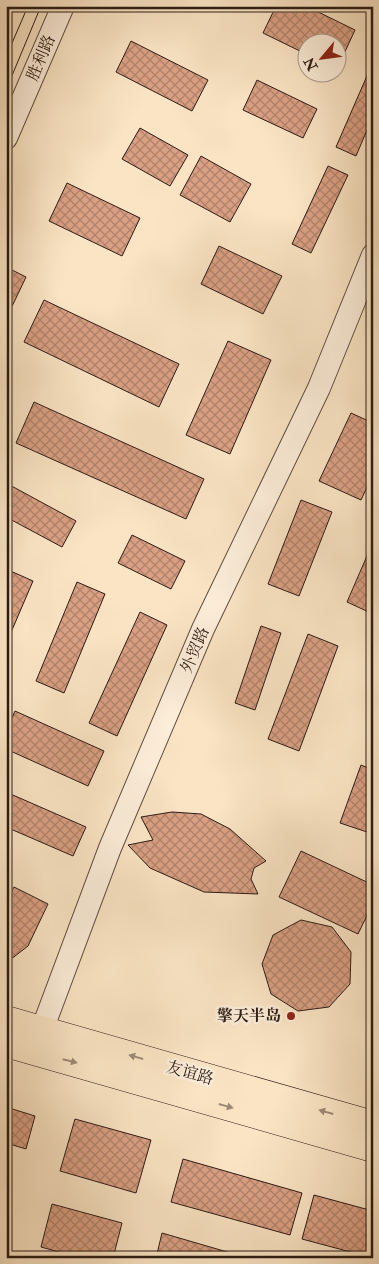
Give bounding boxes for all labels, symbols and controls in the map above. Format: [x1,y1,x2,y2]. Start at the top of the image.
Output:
street label: 胜利路 [22,32,60,84]
north arrow [296,32,346,82]
text: N [300,54,322,75]
street label: 外贸路 [176,624,214,676]
place label: 擎天半岛 [217,1006,281,1026]
marker: 擎天半岛 [285,1010,297,1022]
one-way arrow [128,1053,143,1061]
one-way arrow [62,1057,77,1065]
street label: 友谊路 [164,1057,216,1089]
one-way arrow [219,1102,234,1110]
one-way arrow [318,1107,333,1115]

